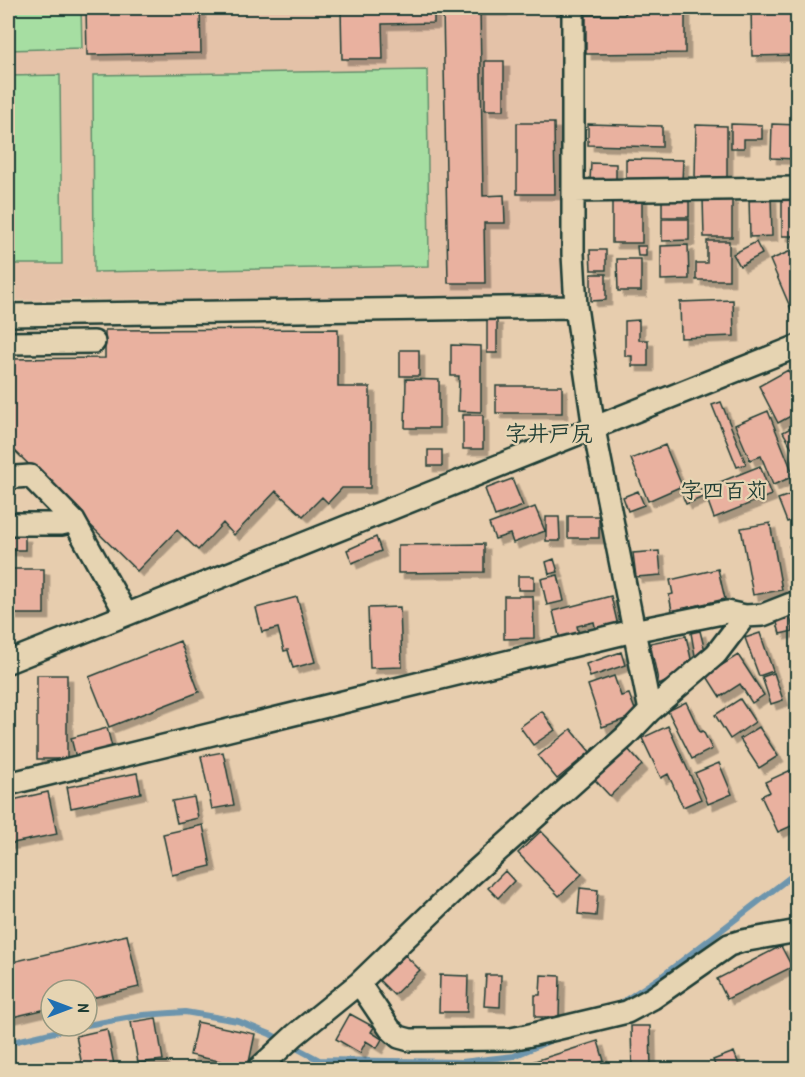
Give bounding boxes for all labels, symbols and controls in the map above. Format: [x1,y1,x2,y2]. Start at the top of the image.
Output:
district label: 字井戸尻 [505,418,593,448]
district label: 字四百苅 [680,475,768,505]
north arrow [39,978,99,1038]
text: N [73,1004,95,1013]

